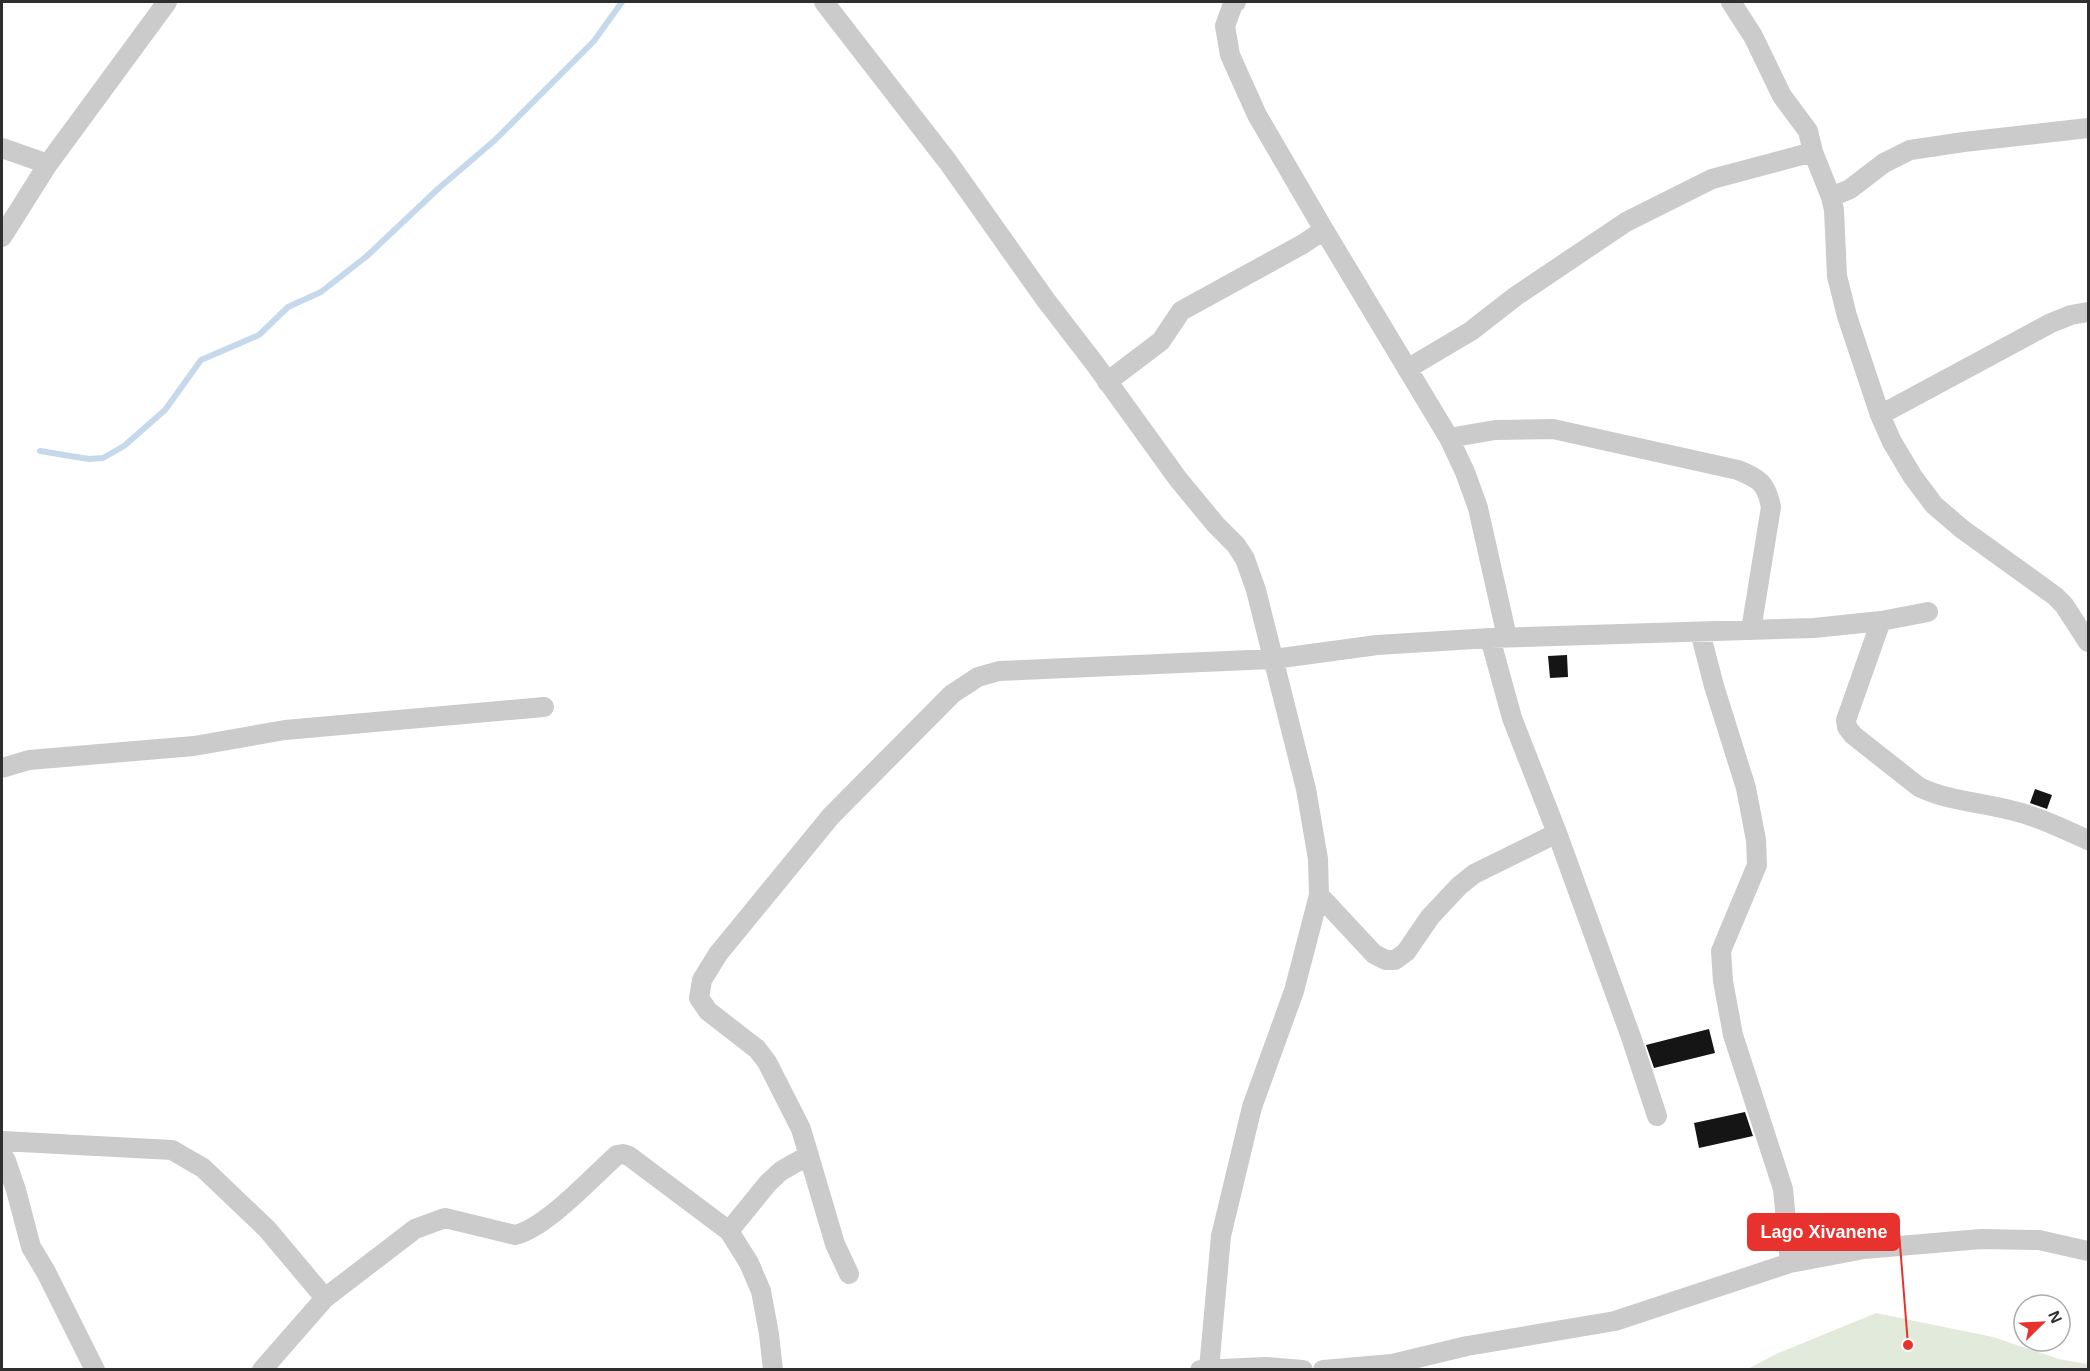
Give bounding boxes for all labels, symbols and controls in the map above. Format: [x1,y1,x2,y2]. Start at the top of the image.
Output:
callout: Lago Xivanene [1748,1214,1899,1250]
text: Lago Xivanene [1760,1222,1888,1242]
north arrow [2012,1293,2072,1353]
text: N [2045,1308,2065,1326]

